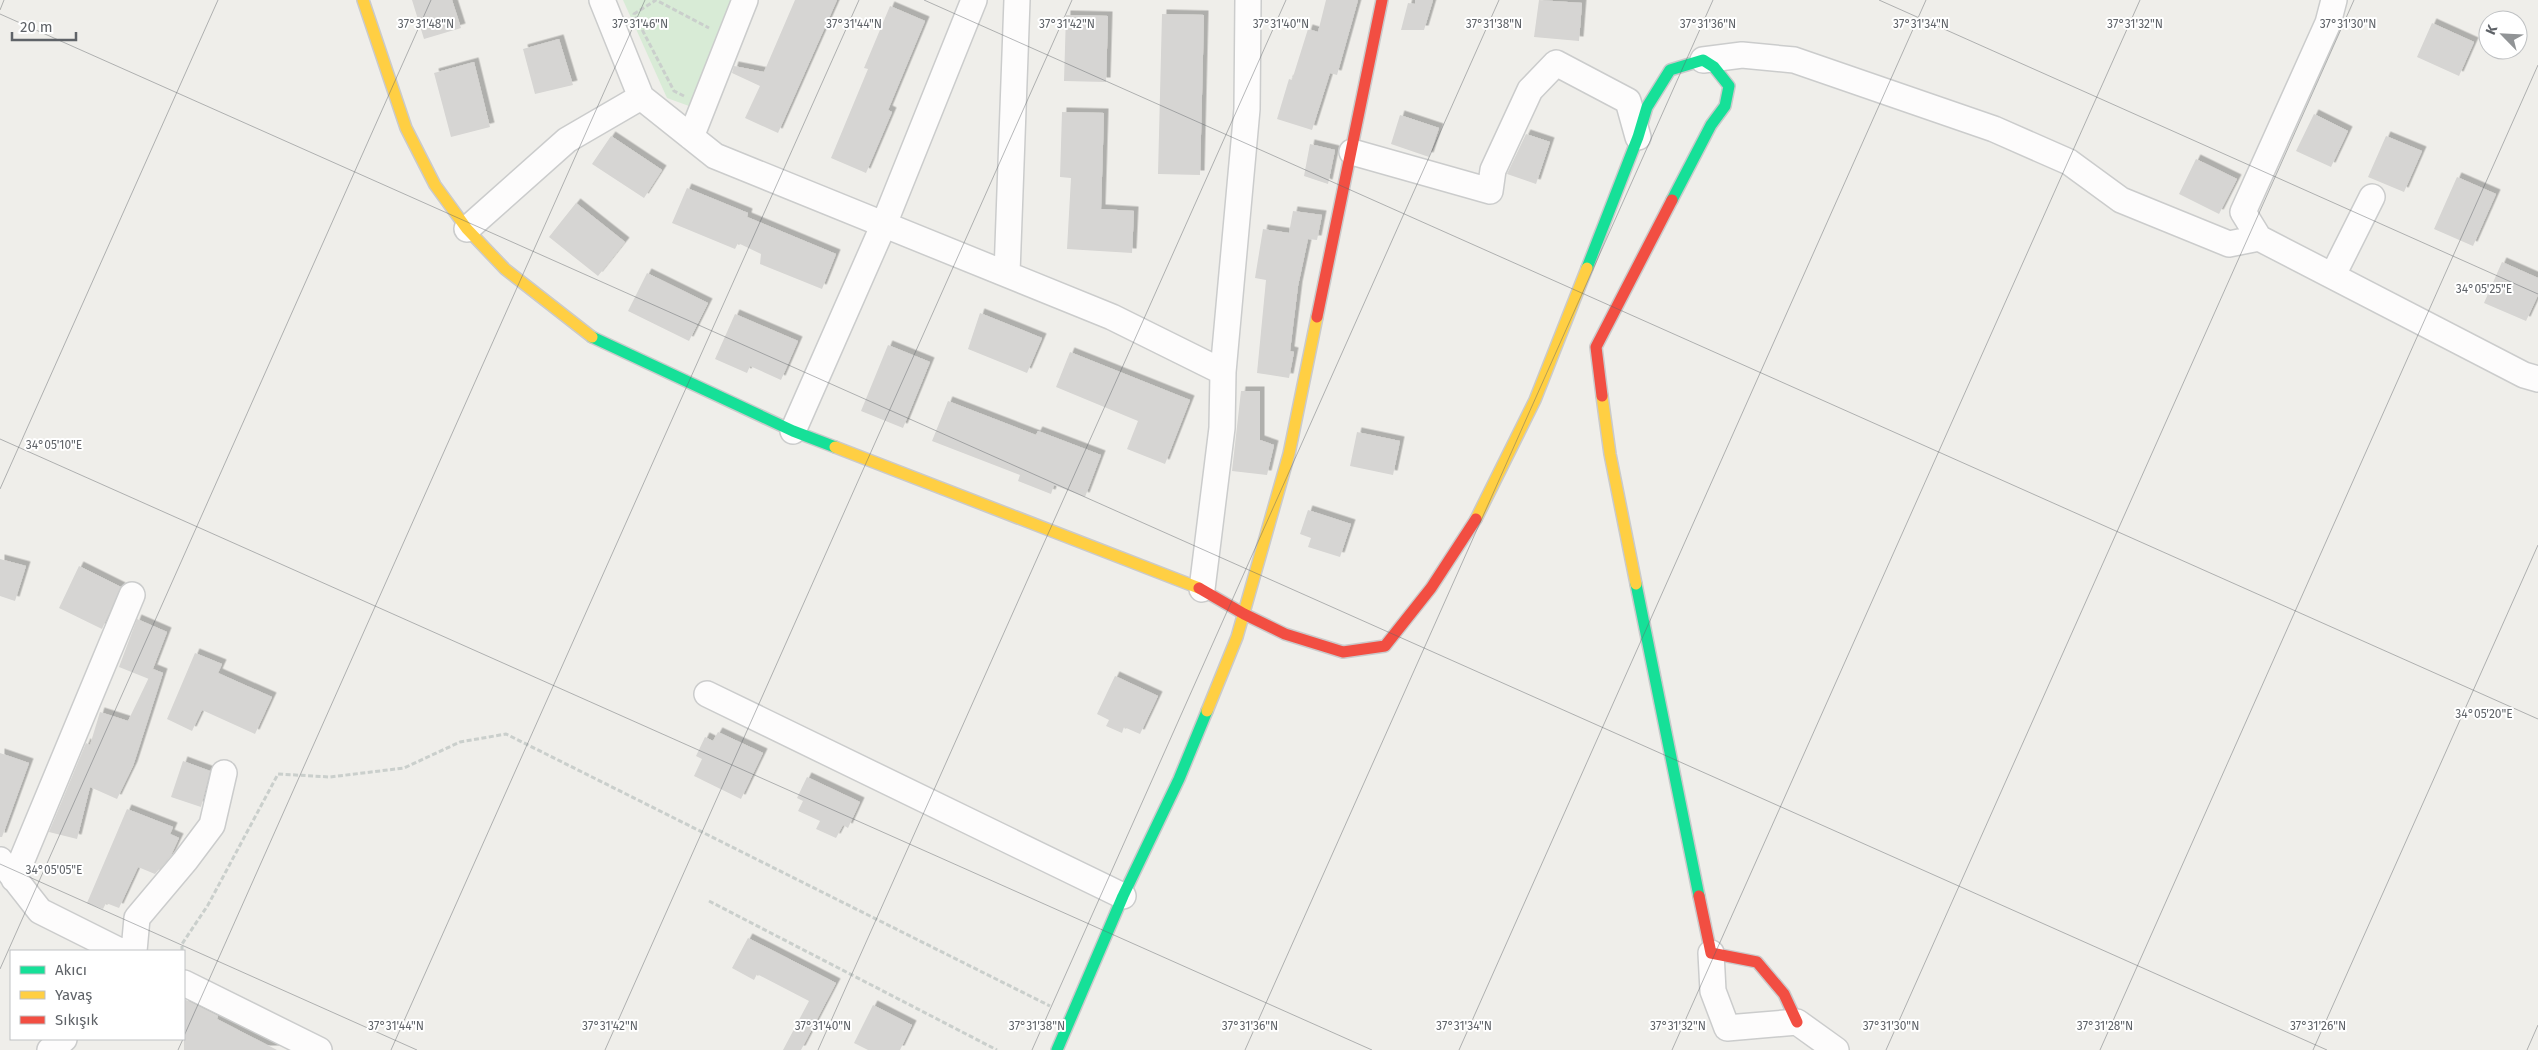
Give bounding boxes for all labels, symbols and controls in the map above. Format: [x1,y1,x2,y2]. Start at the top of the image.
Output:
scale bar [12,10,76,42]
north arrow [2478,10,2528,60]
text: 37°31'48"N [398,17,454,31]
text: 37°31'46"N [612,17,668,31]
text: 37°31'44"N [826,17,882,31]
text: 37°31'42"N [1039,17,1095,31]
text: 37°31'40"N [1253,17,1309,31]
text: 37°31'38"N [1466,17,1522,31]
text: 37°31'36"N [1680,17,1736,31]
text: 37°31'34"N [1893,17,1949,31]
text: 37°31'32"N [2107,17,2163,31]
text: 37°31'30"N [2320,17,2376,31]
text: 20 m [20,18,53,36]
text: K [2482,21,2502,37]
text: 34°05'25"E [2456,282,2512,296]
text: 34°05'10"E [26,438,82,452]
text: 34°05'20"E [2455,707,2513,721]
text: 34°05'05"E [25,863,83,877]
legend [10,950,185,1040]
text: Akıcı [55,961,87,979]
text: Yavaş [55,986,92,1004]
text: Sıkışık [55,1011,99,1029]
text: 37°31'44"N [368,1019,424,1033]
text: 37°31'42"N [582,1019,638,1033]
text: 37°31'40"N [795,1019,851,1033]
text: 37°31'38"N [1009,1019,1065,1033]
text: 37°31'36"N [1222,1019,1278,1033]
text: 37°31'34"N [1436,1019,1492,1033]
text: 37°31'32"N [1650,1019,1706,1033]
text: 37°31'30"N [1863,1019,1919,1033]
text: 37°31'28"N [2077,1019,2133,1033]
text: 37°31'26"N [2290,1019,2346,1033]

